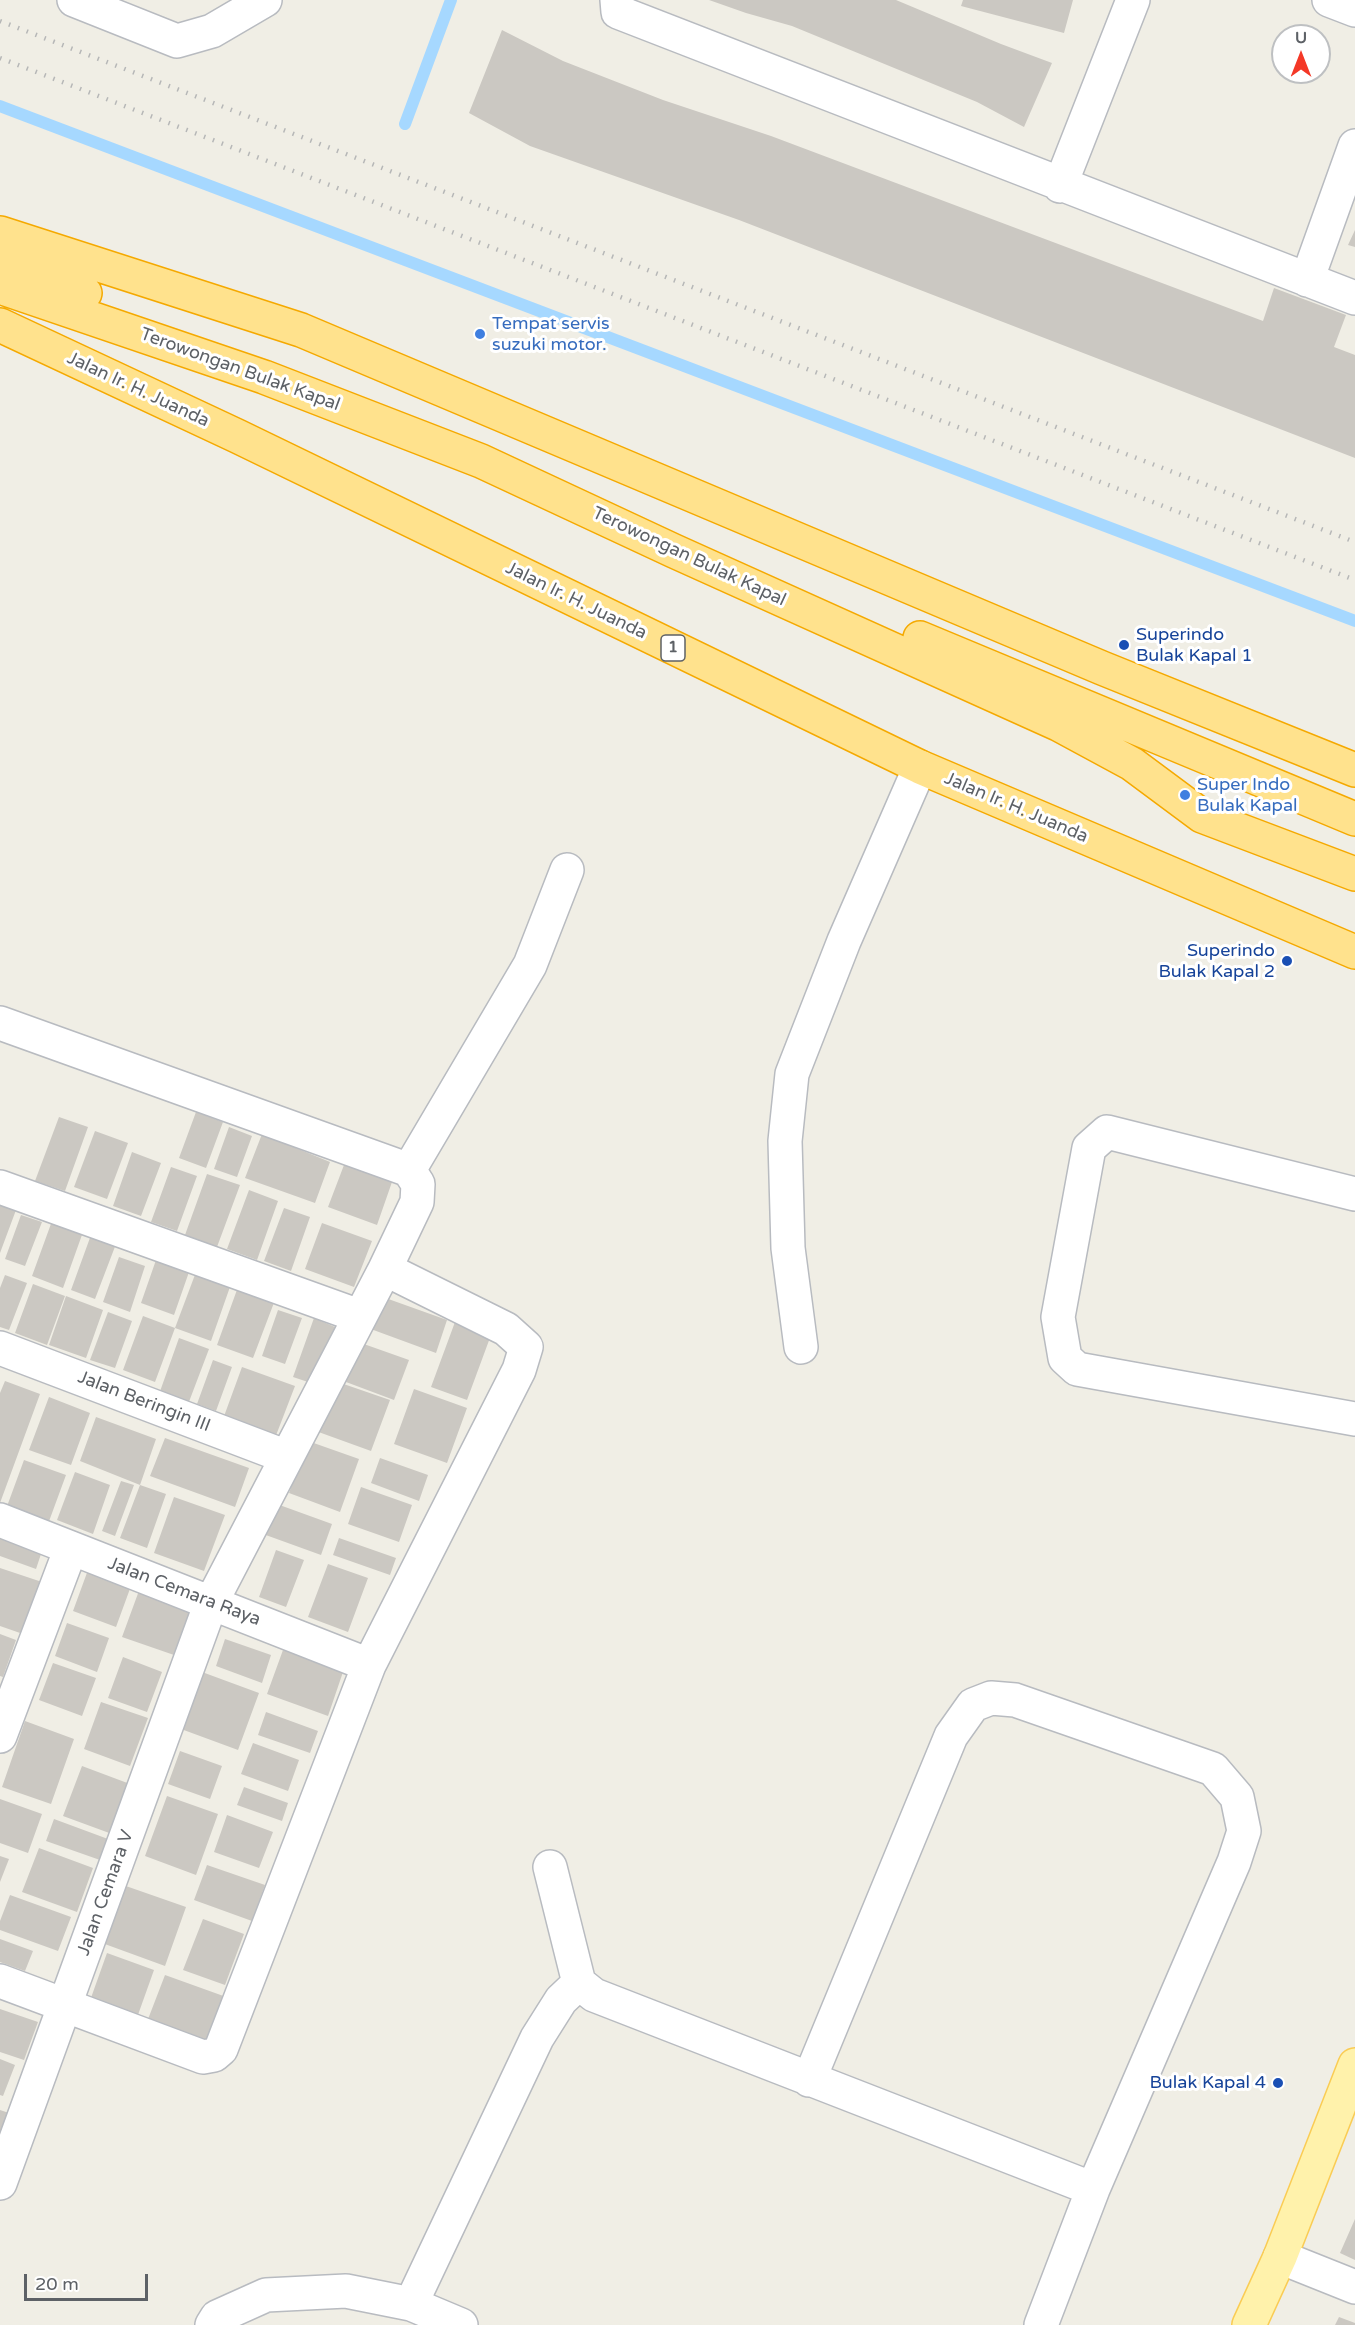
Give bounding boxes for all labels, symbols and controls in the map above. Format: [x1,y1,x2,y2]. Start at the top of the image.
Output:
north arrow [1271,24,1331,84]
text: U [1295,28,1307,48]
place label: Tempat servis suzuki motor. [492,313,610,356]
street label: Terowongan Bulak Kapal [137,324,343,416]
marker: Tempat servis suzuki motor. [473,327,487,341]
street label: Jalan Ir. H. Juanda [64,348,212,432]
street label: Terowongan Bulak Kapal [589,503,789,611]
street label: Jalan Ir. H. Juanda [502,557,650,645]
place label: Superindo Bulak Kapal 1 [1136,624,1253,666]
road number: 1 [661,635,685,661]
marker: Superindo Bulak Kapal 1 [1117,638,1131,652]
street label: Jalan Ir. H. Juanda [941,768,1091,848]
place label: Super Indo Bulak Kapal [1197,774,1298,816]
marker: Super Indo Bulak Kapal [1178,788,1192,802]
place label: Superindo Bulak Kapal 2 [1158,940,1275,982]
marker: Superindo Bulak Kapal 2 [1280,954,1294,968]
street label: Jalan Beringin III [75,1367,213,1437]
street label: Jalan Cemara Raya [105,1553,263,1631]
street label: Jalan Cemara V [73,1827,139,1959]
place label: Bulak Kapal 4 [1149,2072,1266,2094]
marker: Bulak Kapal 4 [1271,2076,1285,2090]
scale bar [27,2262,152,2300]
text: 20 m [35,2273,79,2295]

